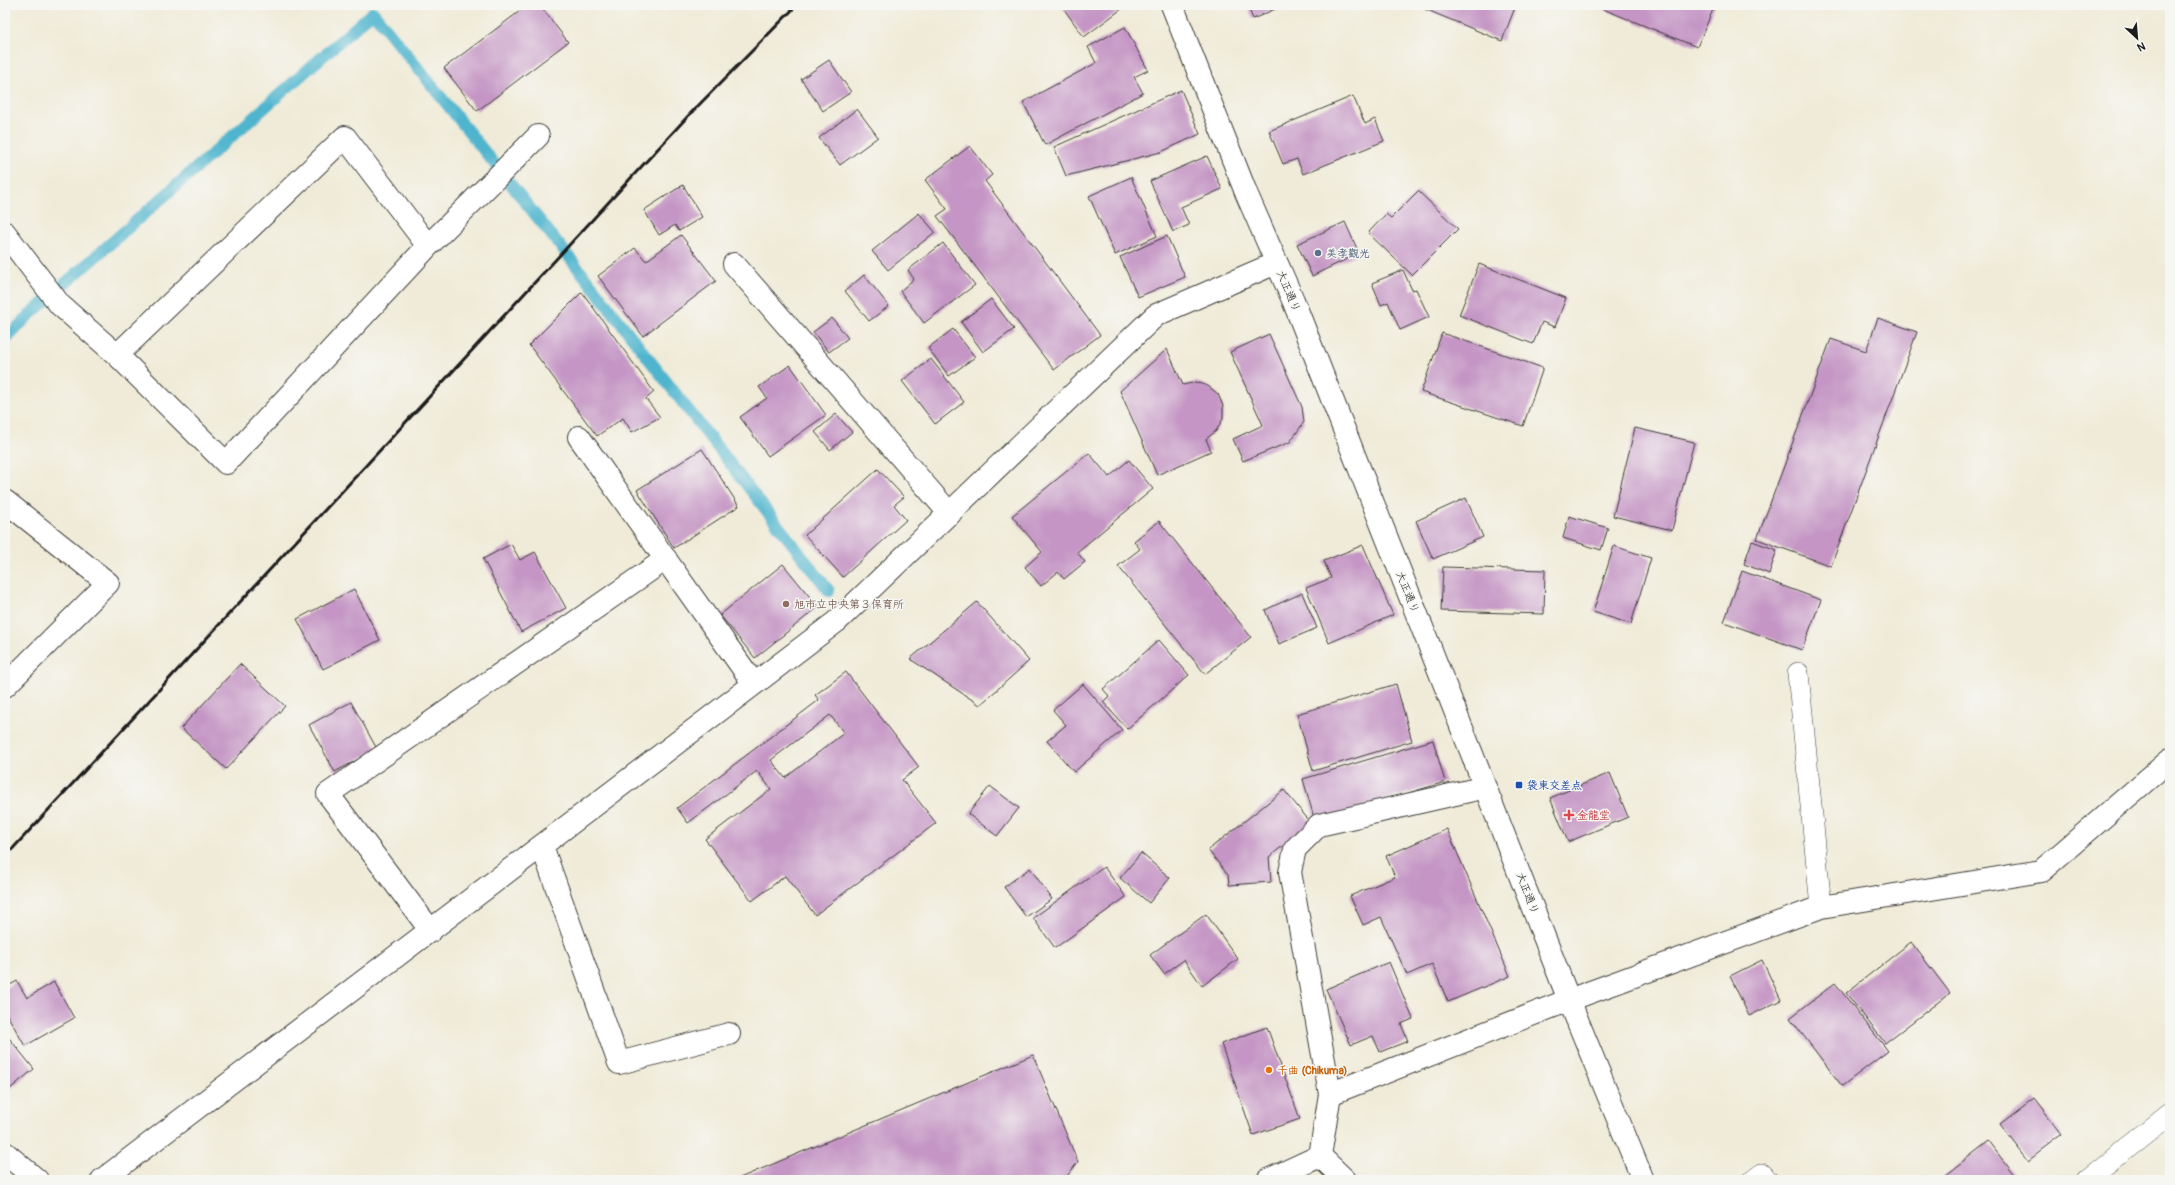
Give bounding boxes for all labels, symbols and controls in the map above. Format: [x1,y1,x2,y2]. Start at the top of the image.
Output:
north arrow [2117,18,2157,58]
text: N [2134,39,2147,54]
place label: 美孝觀光 [1326,247,1370,260]
marker: 美孝觀光 [1313,248,1323,258]
street label: 大正通り [1274,268,1303,314]
street label: 大正通り [1393,569,1422,615]
place label: 旭市立中央第３保育所 [794,598,904,611]
marker: 旭市立中央第３保育所 [781,599,791,609]
place label: 袋東交差点 [1527,779,1582,792]
marker: 袋東交差点 [1514,780,1524,790]
place label: 金龍堂 [1577,809,1610,822]
marker: 金龍堂 [1564,810,1574,820]
street label: 大正通り [1514,870,1541,916]
place label: 千曲 (Chikuma) [1277,1064,1347,1077]
marker: 千曲 (Chikuma) [1264,1065,1274,1075]

